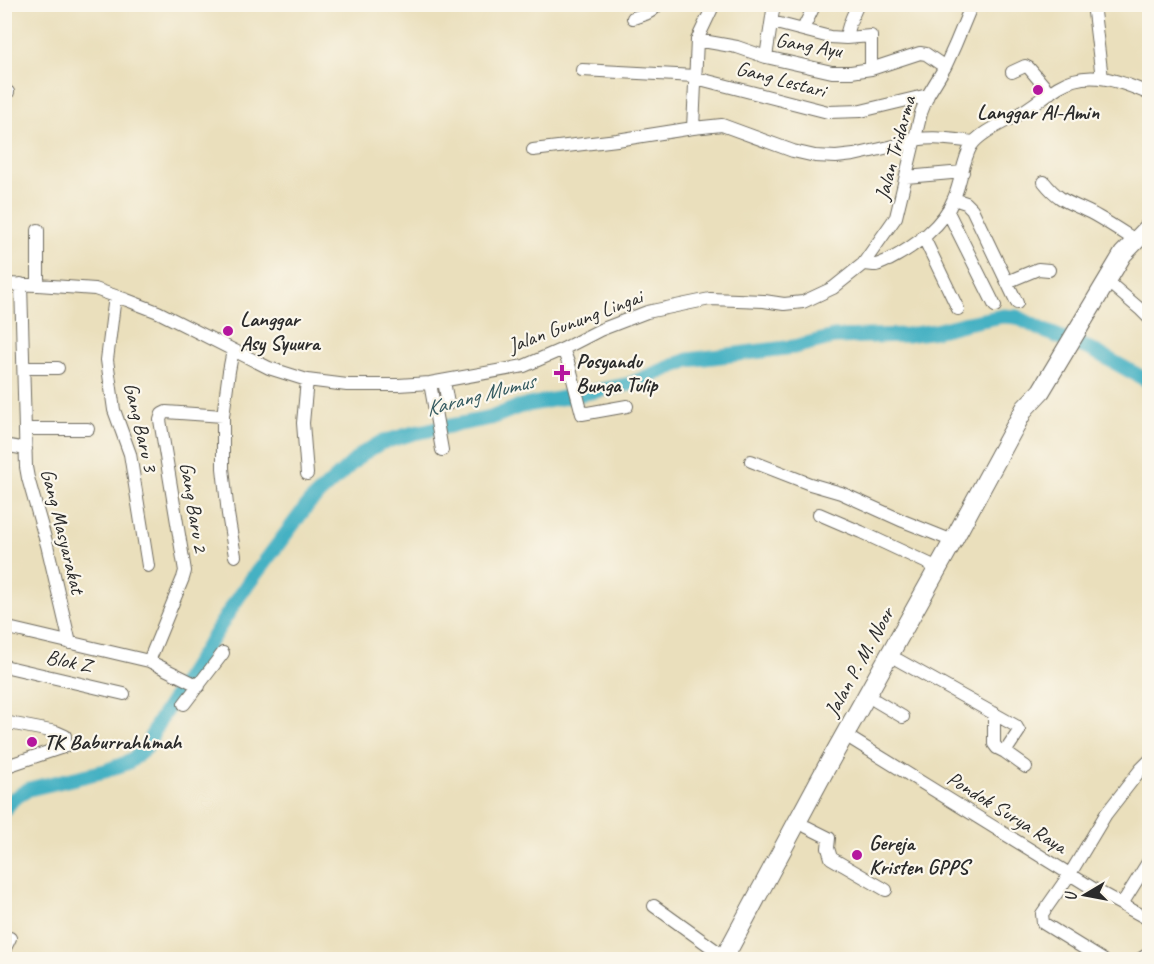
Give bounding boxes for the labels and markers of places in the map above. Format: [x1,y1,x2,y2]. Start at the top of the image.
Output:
marker: Langgar Al-Amin [1031,83,1045,97]
place label: Langgar Al-Amin [977,99,1099,125]
place label: Langgar Asy Syuura [240,306,322,357]
marker: Langgar Asy Syuura [221,324,235,338]
place label: Posyandu Bunga Tulip [576,348,659,398]
marker: Posyandu Bunga Tulip [553,364,571,382]
place label: TK Baburrahhmah [44,729,183,755]
marker: TK Baburrahhmah [25,735,39,749]
place label: Gereja Kristen GPPS [869,830,973,880]
marker: Gereja Kristen GPPS [850,848,864,862]

